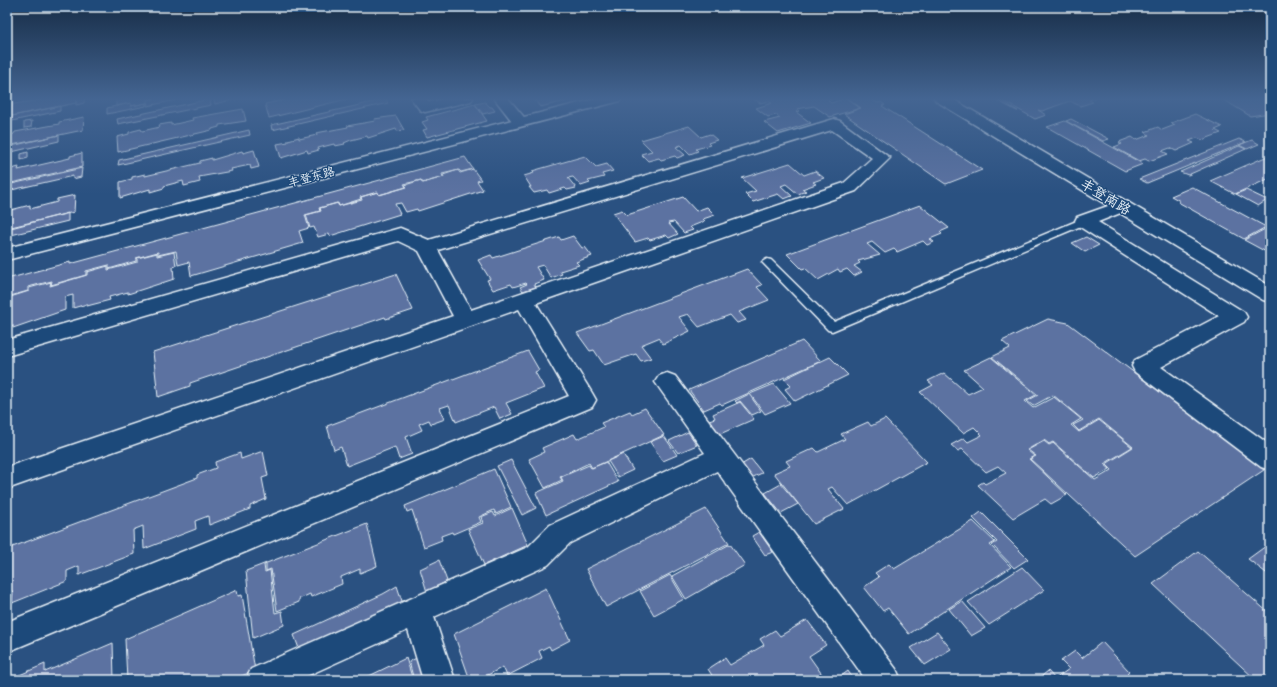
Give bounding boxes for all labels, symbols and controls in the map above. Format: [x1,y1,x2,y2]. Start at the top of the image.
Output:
street label: 丰登东路 [286,162,336,190]
street label: 丰登南路 [1077,173,1135,219]

